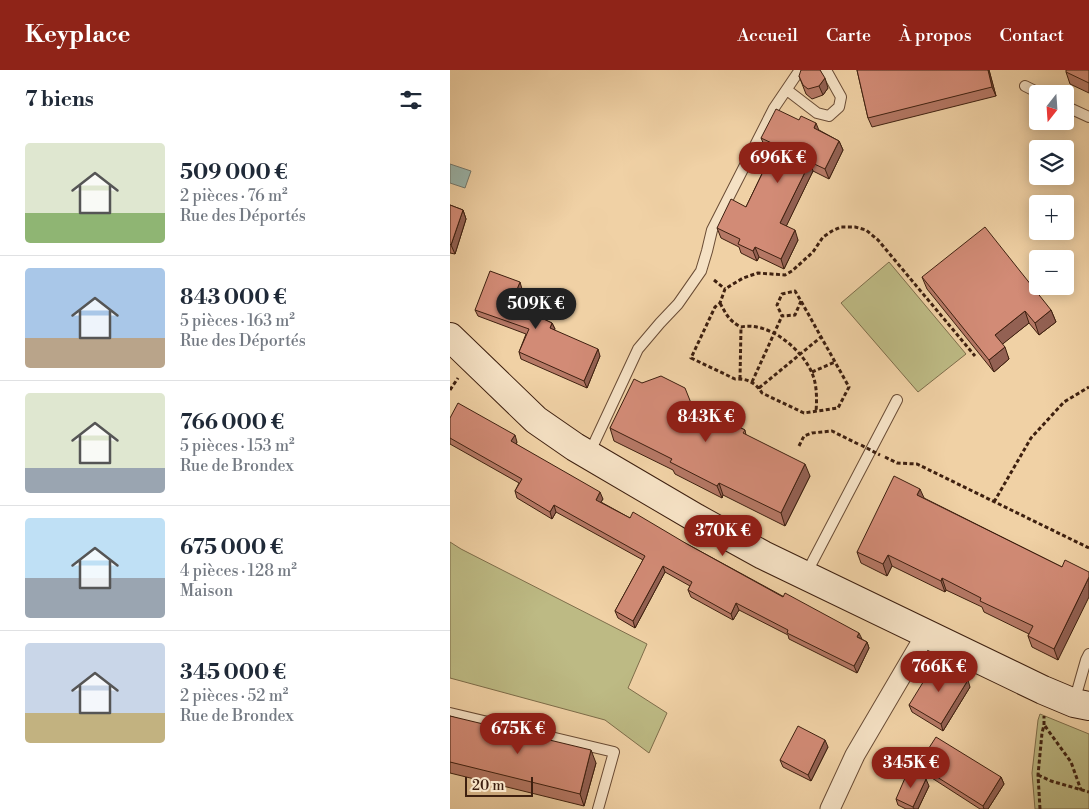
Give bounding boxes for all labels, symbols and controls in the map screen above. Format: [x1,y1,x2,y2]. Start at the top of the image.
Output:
text: Keyplace [25,20,130,50]
text: Accueil [737,24,798,47]
text: Carte [826,24,871,47]
text: À propos [899,24,972,47]
text: Contact [1000,24,1064,47]
north arrow [1029,85,1074,130]
map controls [1029,85,1074,295]
icon: filters [397,86,425,114]
text: 7 biens [25,87,94,113]
button: layers [1029,140,1074,185]
pin: 696K € [737,142,819,184]
text: 696K € [750,148,806,168]
text: 509 000 € [180,160,288,186]
icon: home [65,163,125,223]
text: 2 pièces · 76 m² [180,186,288,206]
button: + [1029,195,1074,240]
text: Rue des Déportés [180,206,306,226]
button: − [1029,250,1074,295]
text: 843 000 € [180,285,287,311]
icon: home [65,288,125,348]
pin: 509K € [495,288,577,330]
text: 509K € [507,294,565,314]
text: 5 pièces · 163 m² [180,311,295,331]
text: Rue des Déportés [180,331,306,351]
pin: 843K € [665,400,747,443]
text: 843K € [678,407,734,427]
text: 766 000 € [180,410,284,436]
icon: home [65,413,125,473]
text: 5 pièces · 153 m² [180,436,295,456]
text: Rue de Brondex [180,456,294,476]
pin: 370K € [682,514,764,557]
text: 370K € [695,521,751,541]
text: 675 000 € [180,535,283,561]
icon: home [65,538,125,598]
text: 4 pièces · 128 m² [180,561,297,581]
text: Maison [180,581,233,601]
pin: 766K € [898,650,980,693]
text: 766K € [912,657,966,677]
text: 345 000 € [180,660,286,686]
icon: home [65,663,125,723]
text: 2 pièces · 52 m² [180,686,288,706]
text: Rue de Brondex [180,706,294,726]
pin: 675K € [477,712,559,755]
text: 675K € [491,719,545,739]
pin: 345K € [870,746,952,789]
text: 345K € [883,753,939,773]
scale bar [465,774,532,797]
text: 20 m [472,777,504,795]

